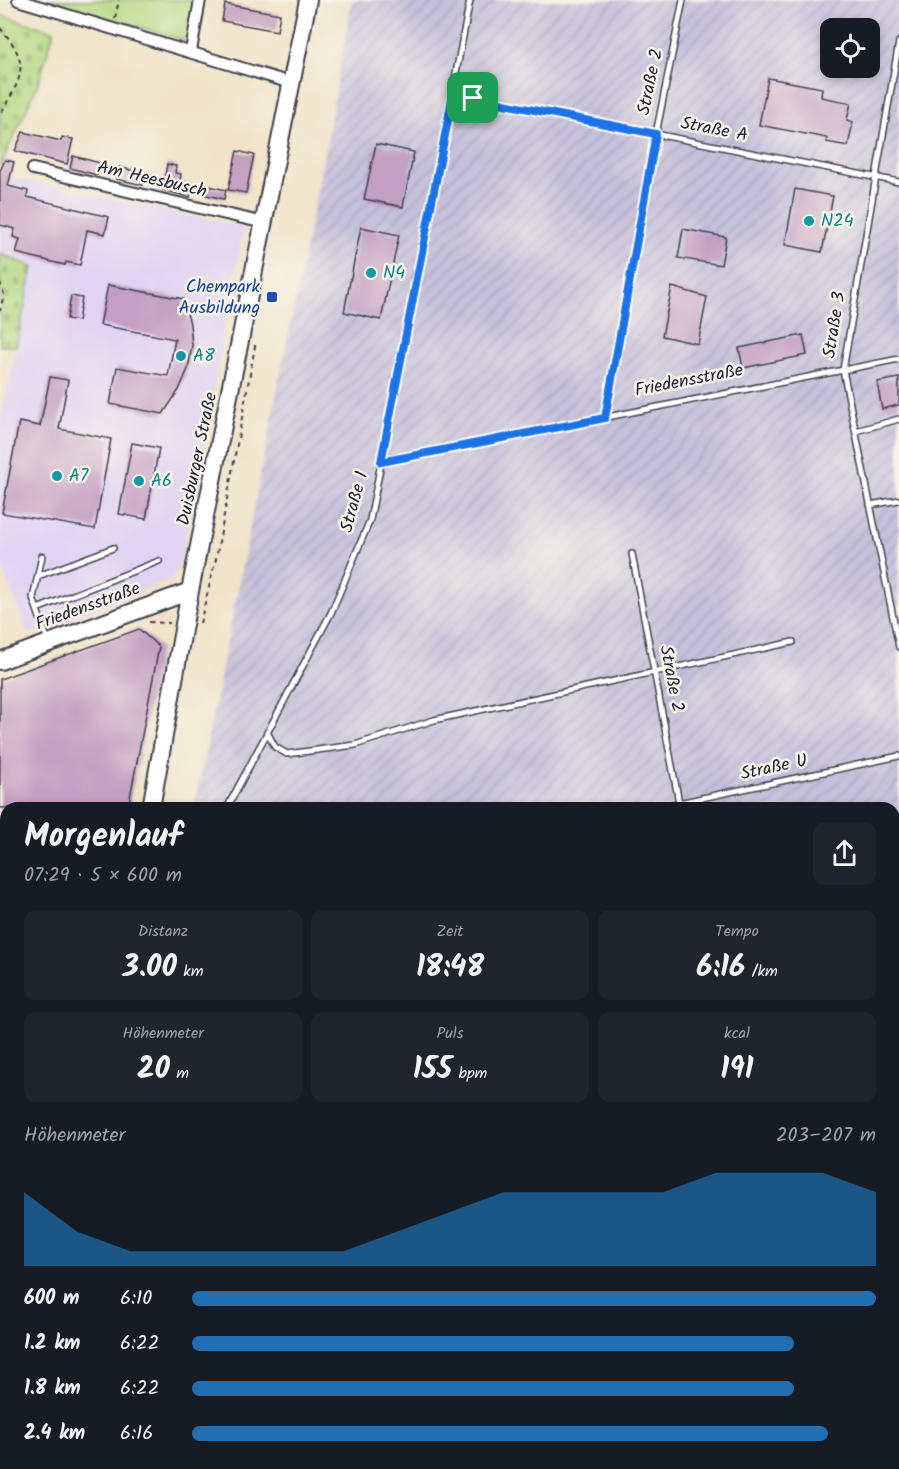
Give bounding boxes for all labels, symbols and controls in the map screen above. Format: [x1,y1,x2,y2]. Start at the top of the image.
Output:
map controls [820,18,880,78]
button: locate [820,18,880,78]
street label: Straße 2 [630,46,672,118]
pin [447,72,498,123]
icon: arrive [456,81,489,114]
street label: Straße A [678,109,750,151]
street label: Am Heesbusch [94,153,210,207]
place label: N24 [821,207,854,236]
marker: N24 [802,214,816,228]
place label: N4 [383,259,405,288]
marker: N4 [364,266,378,280]
place label: Chempark Ausbildung [179,273,261,323]
marker: Chempark Ausbildung [265,290,279,304]
street label: Straße 3 [815,290,855,360]
place label: A8 [193,342,215,371]
marker: A8 [174,349,188,363]
street label: Friedensstraße [632,356,746,406]
street label: Duisburger Straße [170,390,226,528]
place label: A7 [69,462,89,491]
place label: A6 [151,467,172,496]
street label: Straße 1 [333,468,377,536]
marker: A7 [50,469,64,483]
marker: A6 [132,474,146,488]
street label: Friedensstraße [31,575,145,639]
street label: Straße 2 [650,643,692,715]
street label: Straße U [738,747,810,789]
text: Morgenlauf [24,811,182,864]
button: share [813,822,876,885]
text: 07:29 · 5 × 600 m [24,860,182,892]
text: Distanz [138,919,188,944]
text: Zeit [436,919,464,944]
text: Tempo [715,919,759,944]
text: 3.00 [123,944,177,992]
text: 18:48 [416,944,484,992]
text: 6:16 [696,944,745,992]
text: km [177,959,203,984]
text: /km [745,959,778,984]
text: Höhenmeter [123,1021,203,1046]
text: Puls [436,1021,464,1046]
text: kcal [724,1021,750,1046]
text: 20 [137,1046,170,1094]
text: 155 [413,1046,452,1094]
text: 191 [720,1046,754,1094]
text: m [170,1061,189,1086]
text: bpm [452,1061,487,1086]
text: Höhenmeter [24,1120,125,1152]
text: 203–207 m [776,1120,876,1152]
text: 600 m [24,1283,79,1315]
text: 6:10 [120,1283,152,1315]
text: 1.2 km [24,1328,80,1360]
text: 6:22 [120,1328,159,1360]
text: 1.8 km [24,1373,81,1405]
text: 6:22 [120,1373,159,1405]
text: 2.4 km [24,1418,85,1450]
text: 6:16 [120,1418,153,1450]

